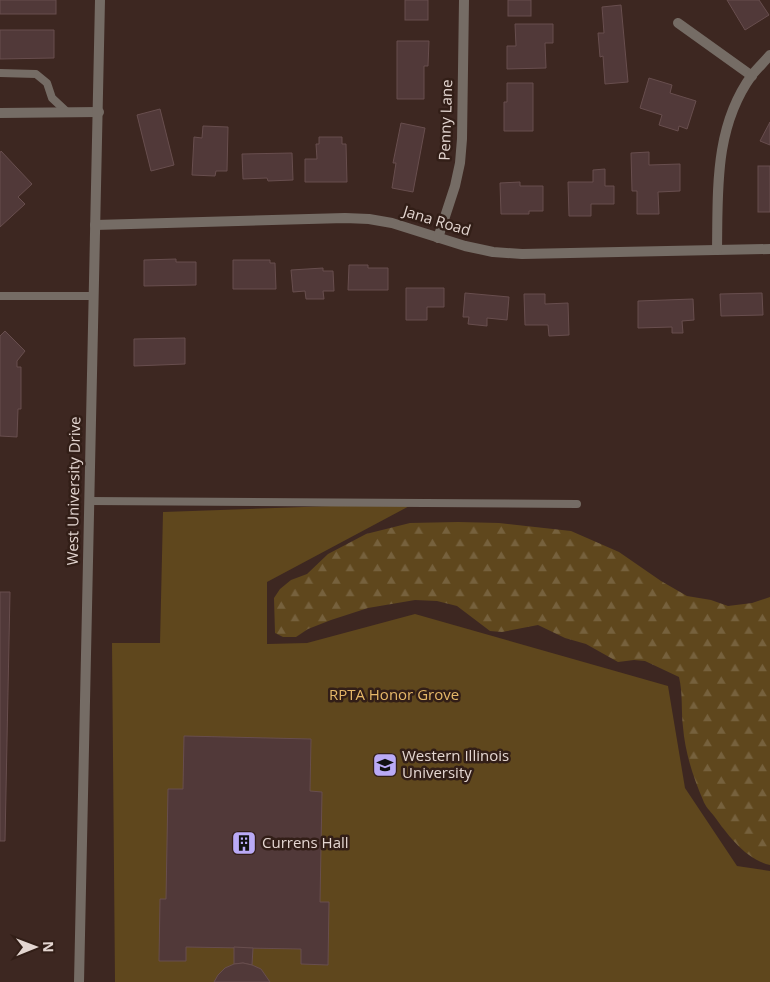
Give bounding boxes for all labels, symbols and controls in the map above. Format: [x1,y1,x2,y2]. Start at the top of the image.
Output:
street label: Penny Lane [434,79,456,161]
street label: Jana Road [399,200,473,240]
street label: West University Drive [62,416,84,566]
park label: RPTA Honor Grove [329,684,459,704]
place label: Western Illinois University [402,745,509,782]
school or university icon: Western Illinois University [372,752,398,778]
building icon: Currens Hall [231,830,257,856]
place label: Currens Hall [262,832,349,852]
north arrow [10,922,60,972]
text: N [39,941,58,953]

